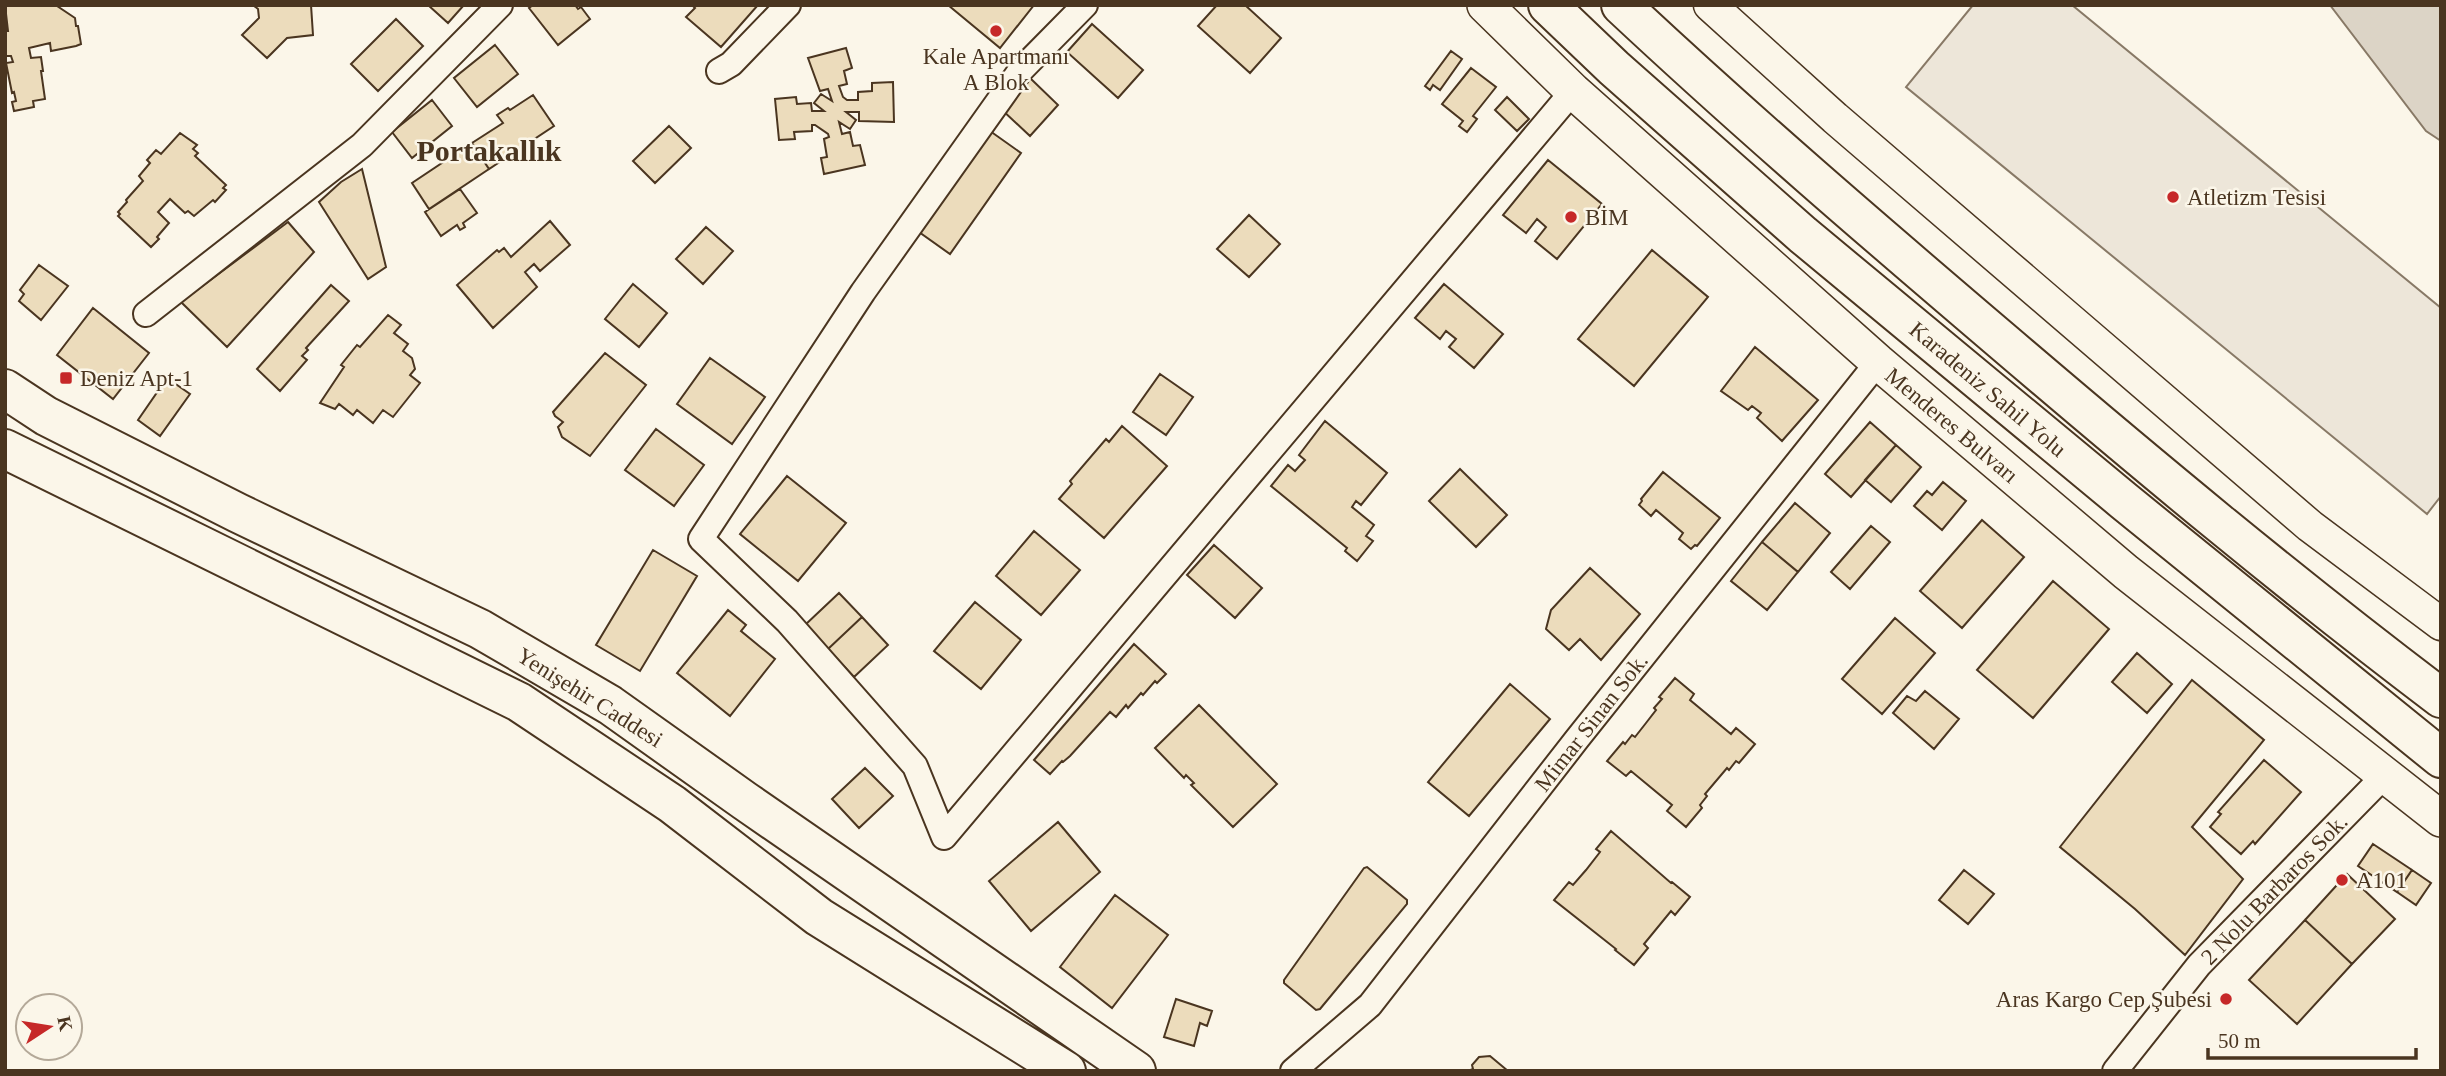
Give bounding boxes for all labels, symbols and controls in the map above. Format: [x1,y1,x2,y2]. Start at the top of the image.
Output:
marker: Kale Apartmanı A Blok [988,23,1004,39]
place label: Kale Apartmanı A Blok [923,44,1069,95]
district label: Portakallık [416,134,562,167]
place label: Atletizm Tesisi [2187,185,2326,210]
marker: Atletizm Tesisi [2165,189,2181,205]
place label: BİM [1585,205,1628,230]
marker: BİM [1563,209,1579,225]
street label: Karadeniz Sahil Yolu [1905,317,2071,462]
street label: Menderes Bulvarı [1880,363,2023,488]
place label: Deniz Apt-1 [80,366,193,391]
marker: Deniz Apt-1 [58,370,74,386]
street label: Yenişehir Caddesi [512,643,667,752]
street label: Mimar Sinan Sok. [1530,648,1653,796]
street label: 2 Nolu Barbaros Sok. [2196,809,2353,970]
place label: A101 [2356,868,2407,893]
marker: A101 [2334,872,2350,888]
place label: Aras Kargo Cep Şubesi [1996,987,2212,1012]
marker: Aras Kargo Cep Şubesi [2218,991,2234,1007]
north arrow [14,992,84,1062]
text: K [53,1014,77,1033]
scale bar [2208,1016,2416,1060]
text: 50 m [2218,1029,2261,1053]

